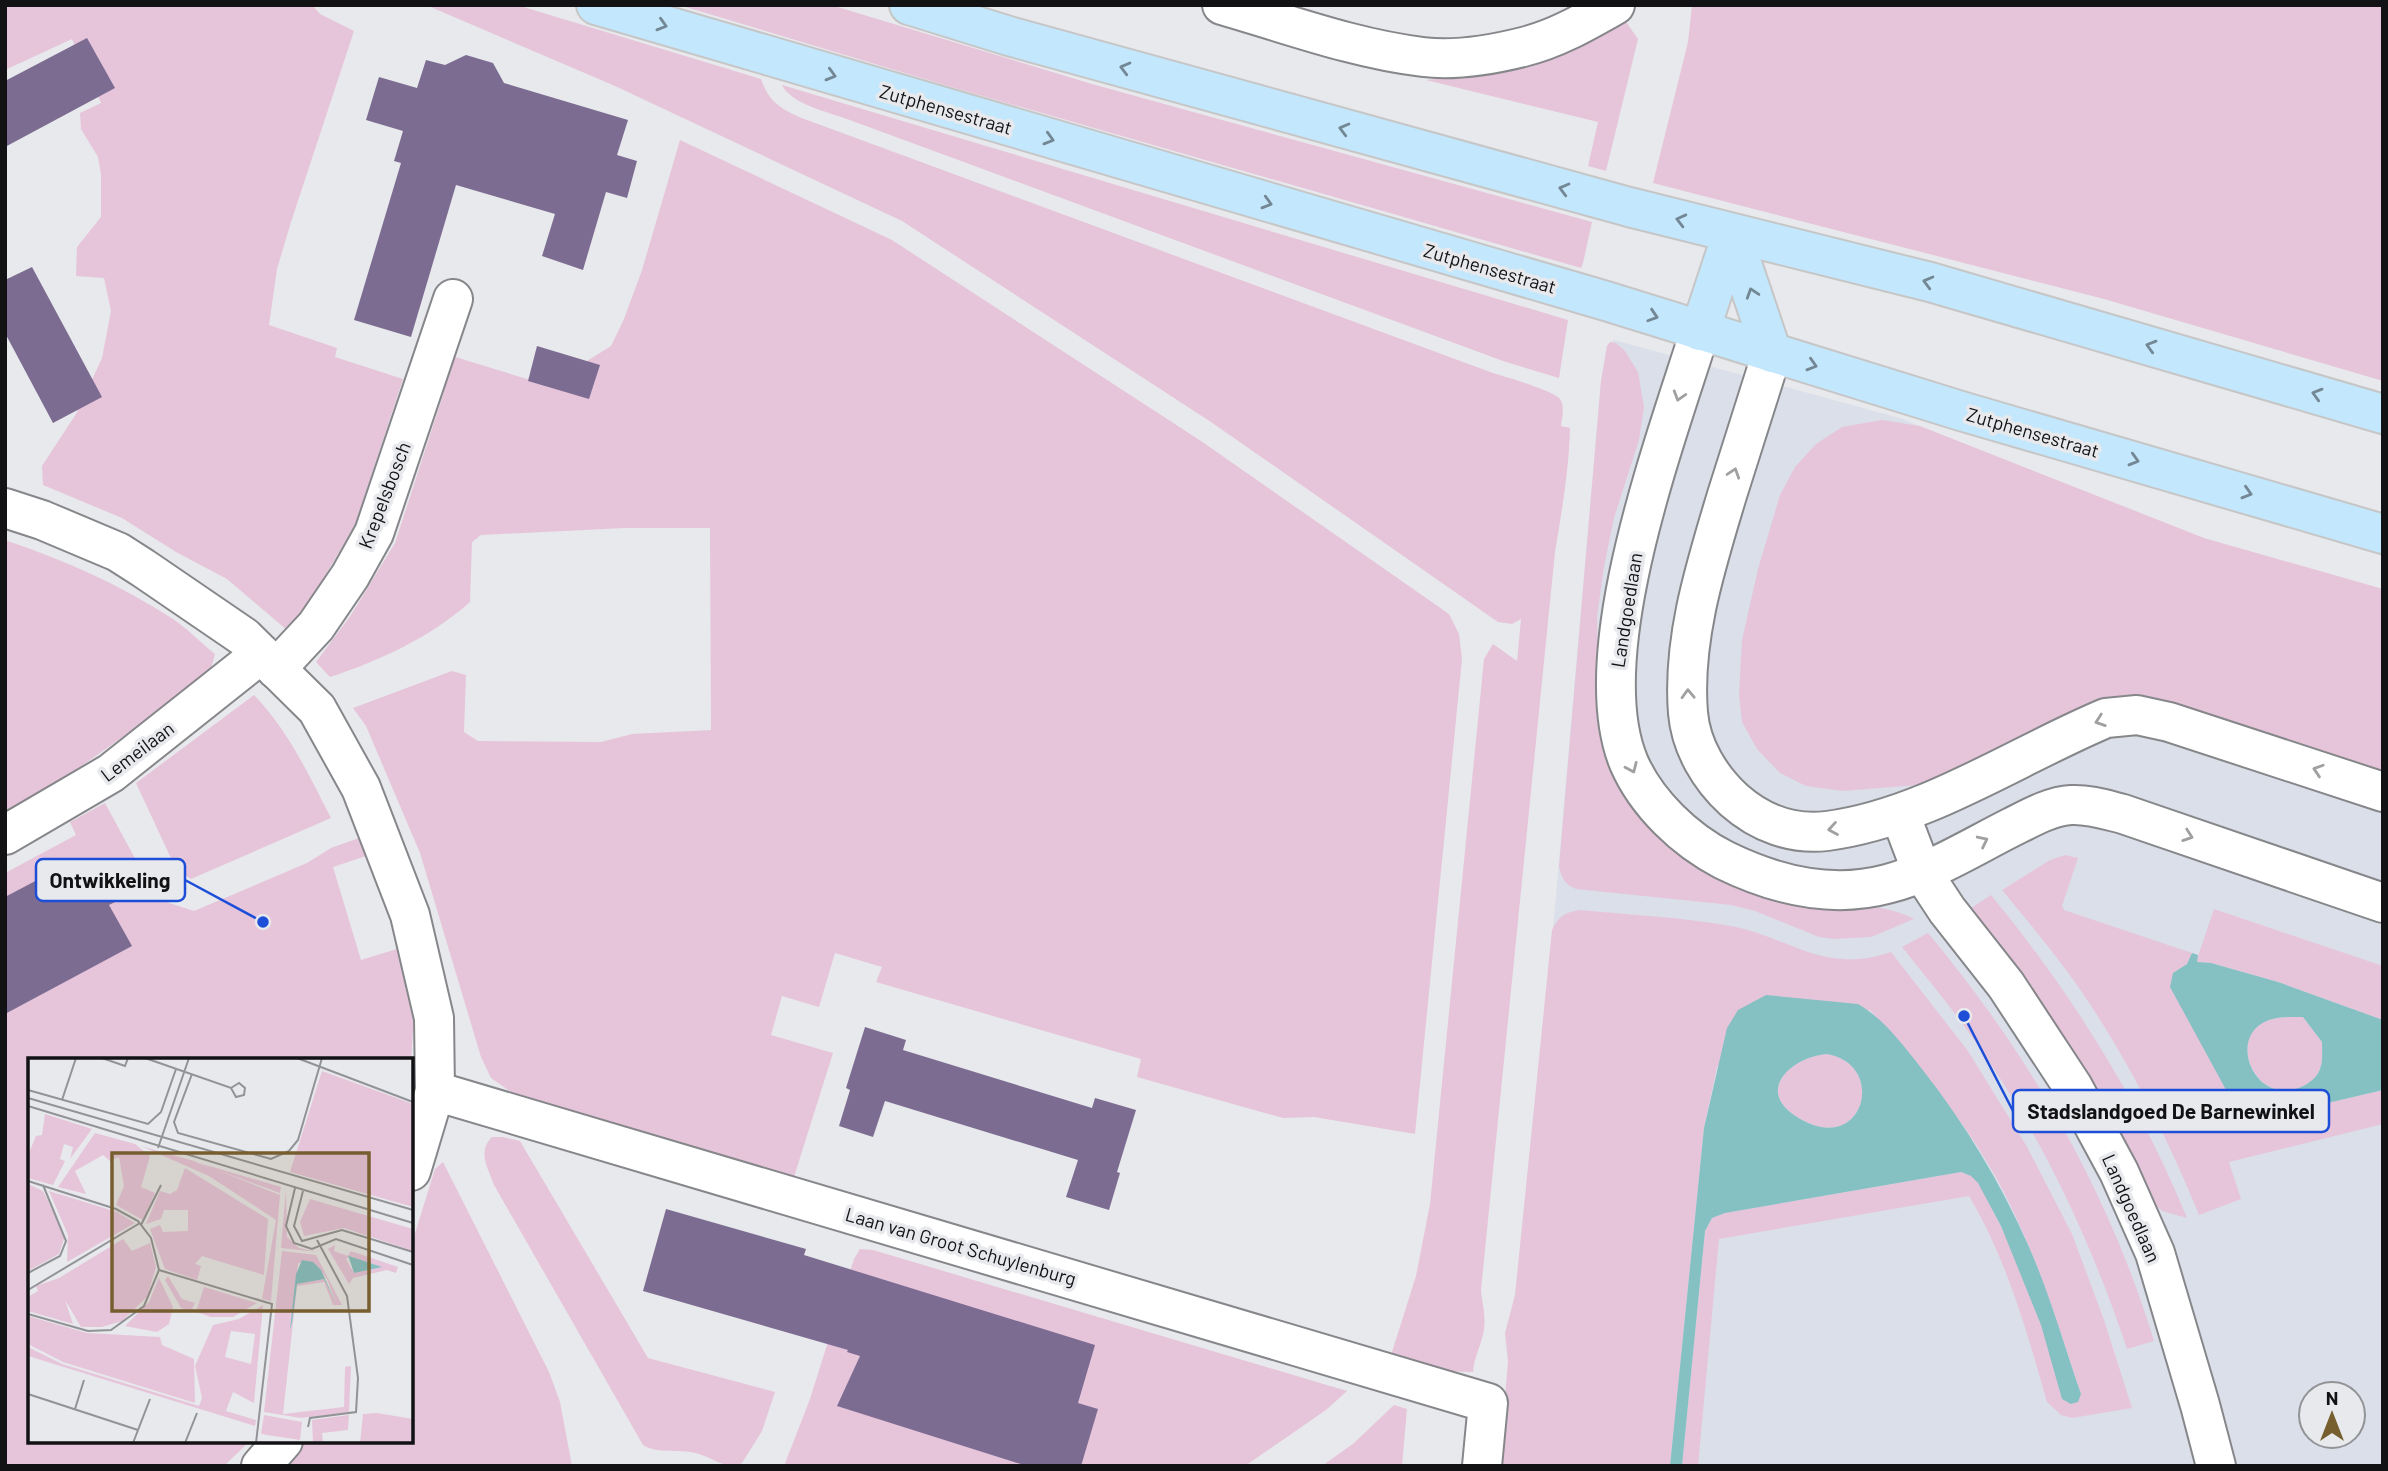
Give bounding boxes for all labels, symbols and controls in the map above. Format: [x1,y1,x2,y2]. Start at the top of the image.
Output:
one-way arrow [655,16,667,31]
one-way arrow [1119,62,1131,76]
one-way arrow [824,66,836,81]
street label: Zutphensestraat [877,79,1015,139]
one-way arrow [1339,122,1351,137]
one-way arrow [1043,130,1055,145]
one-way arrow [1558,183,1570,197]
one-way arrow [1261,194,1273,209]
one-way arrow [1675,214,1687,228]
street label: Zutphensestraat [1421,238,1559,298]
one-way arrow [1923,276,1935,290]
one-way arrow [1746,288,1760,300]
one-way arrow [1646,308,1658,322]
one-way arrow [2145,339,2157,354]
one-way arrow [1805,357,1817,372]
one-way arrow [2312,388,2324,403]
one-way arrow [1673,390,1688,402]
street label: Zutphensestraat [1964,402,2102,462]
street label: Krepelsbosch [353,438,415,552]
one-way arrow [2127,452,2139,467]
one-way arrow [1726,467,1741,479]
one-way arrow [2241,485,2253,500]
street label: Landgoedlaan [1606,551,1646,669]
one-way arrow [1680,688,1696,699]
one-way arrow [2094,713,2106,727]
street label: Lemeilaan [96,716,178,786]
one-way arrow [1624,761,1638,773]
one-way arrow [2312,764,2324,779]
one-way arrow [1827,821,1839,836]
one-way arrow [2181,828,2194,842]
one-way arrow [1976,836,1988,850]
callout: Ontwikkeling [36,859,185,901]
text: Ontwikkeling [50,867,170,892]
inset map [28,1058,413,1443]
callout: Stadslandgoed De Barnewinkel [2013,1090,2329,1132]
text: Stadslandgoed De Barnewinkel [2027,1098,2315,1123]
street label: Landgoedlaan [2098,1150,2166,1266]
street label: Laan van Groot Schuylenburg [843,1202,1079,1290]
north arrow [2297,1380,2367,1450]
text: N [2326,1386,2338,1409]

